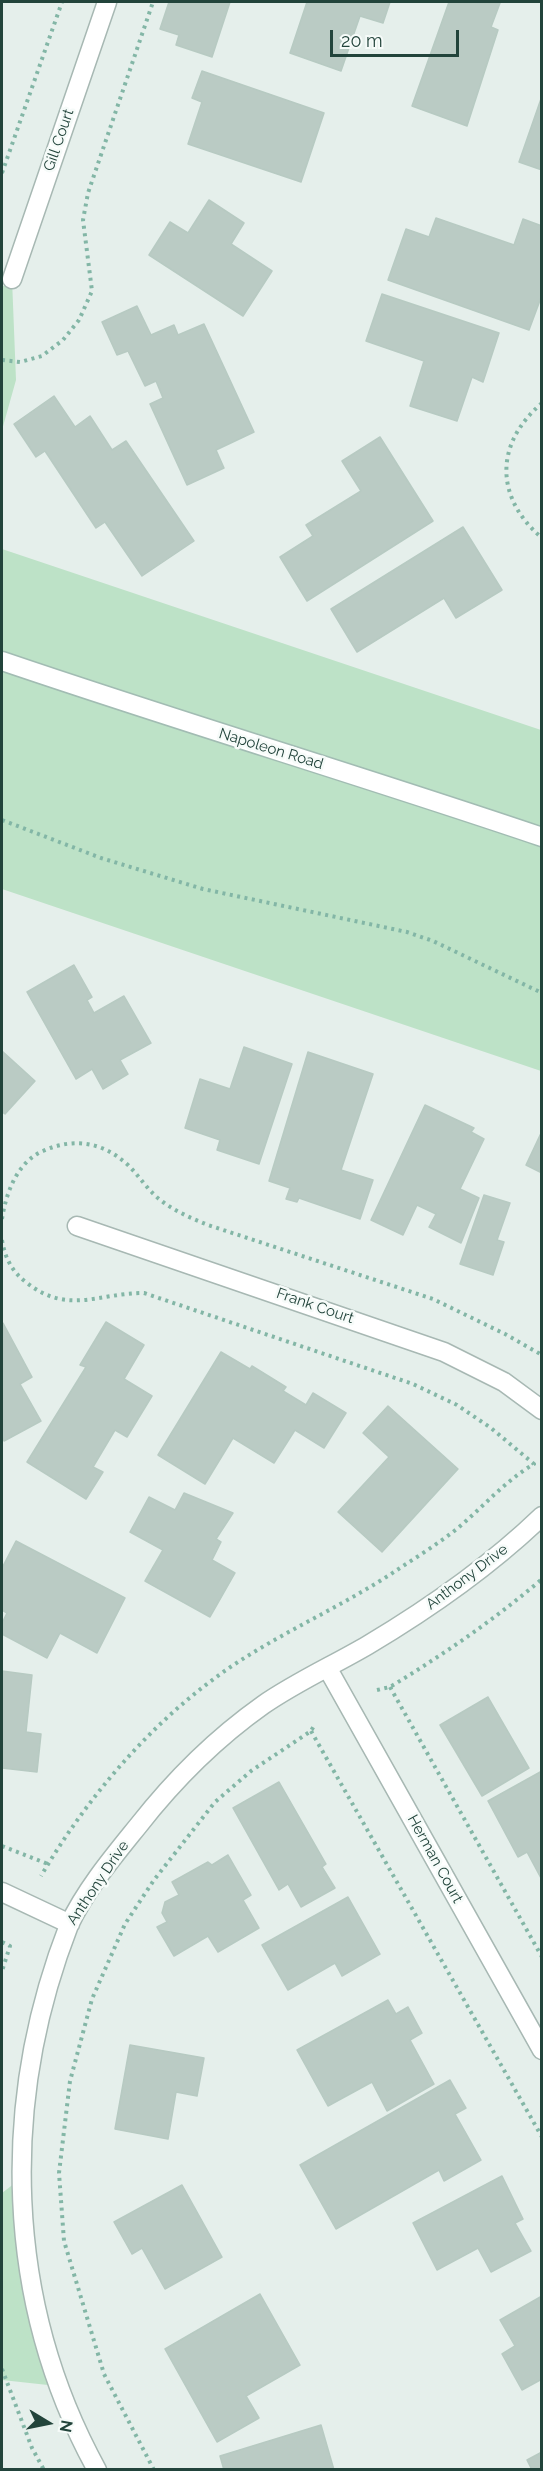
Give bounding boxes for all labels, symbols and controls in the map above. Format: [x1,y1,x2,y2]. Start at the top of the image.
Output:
scale bar [333,18,462,56]
text: 20 m [341,30,383,51]
street label: Gill Court [40,107,78,173]
street label: Napoleon Road [217,725,325,773]
street label: Frank Court [274,1284,356,1328]
street label: Anthony Drive [423,1540,511,1614]
street label: Herman Court [403,1812,467,1906]
street label: Anthony Drive [63,1837,133,1929]
north arrow [18,2393,78,2453]
text: N [56,2419,77,2434]

